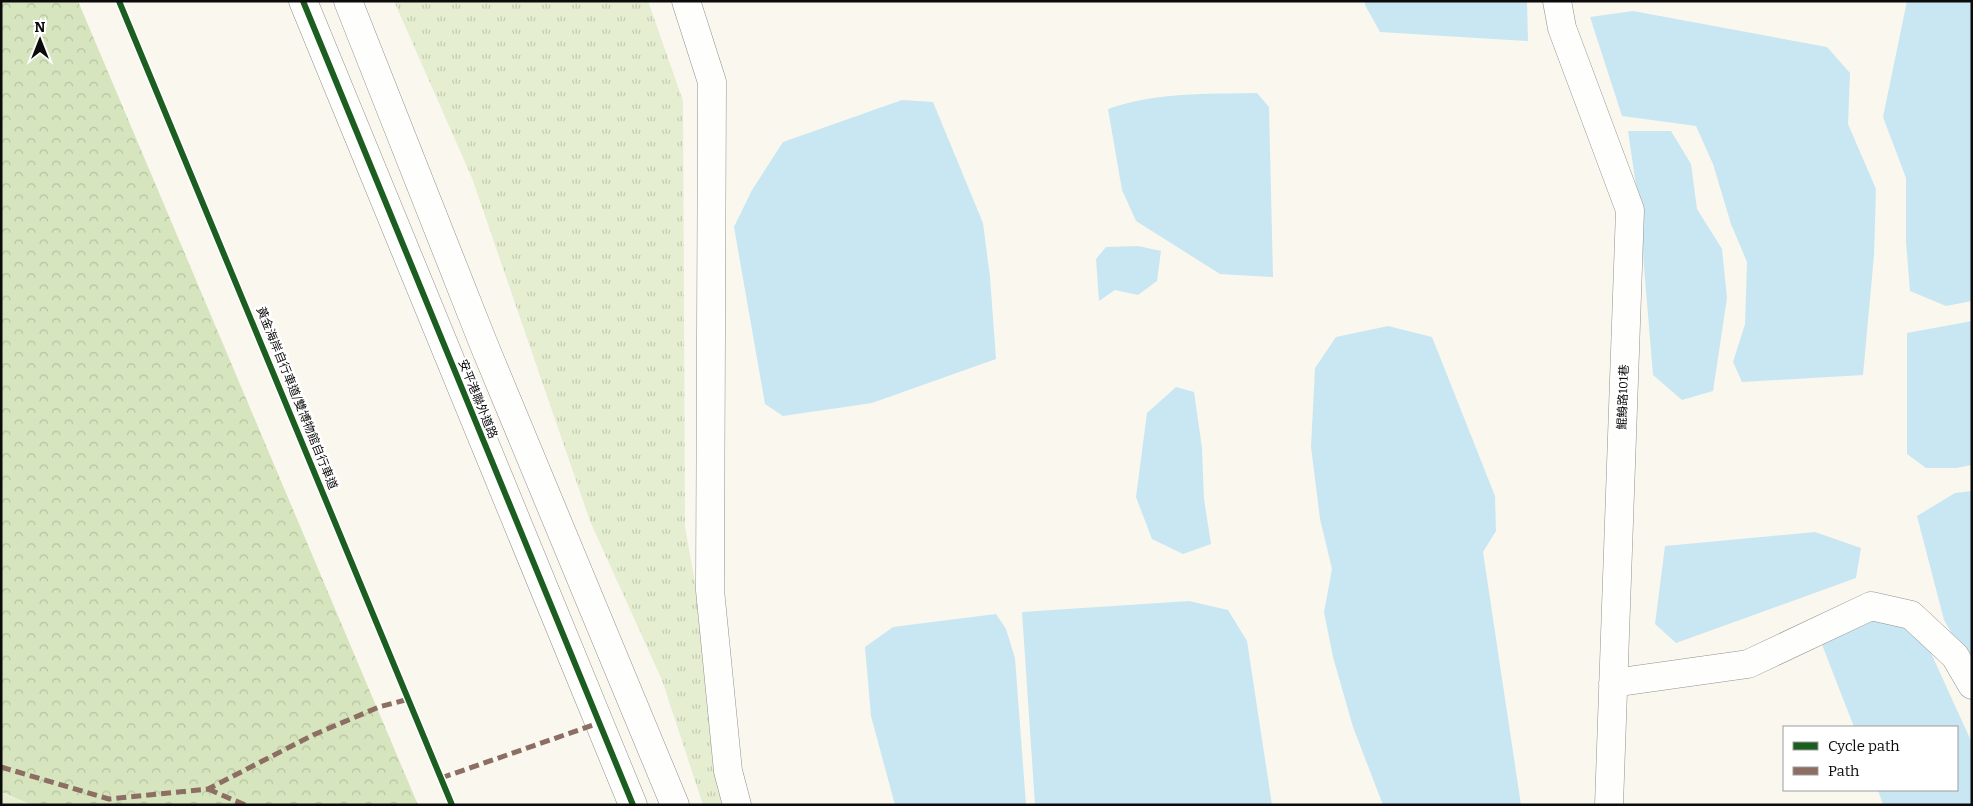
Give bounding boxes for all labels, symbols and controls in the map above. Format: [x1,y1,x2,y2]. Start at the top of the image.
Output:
north arrow [15,15,65,65]
text: N [35,19,46,36]
street label: 黃金海岸自行車道/雙博物館自行車道 [254,305,340,491]
street label: 安平港聯外道路 [456,357,500,441]
street label: 鯤鯓路101巷 [1615,364,1631,430]
legend [1783,726,1958,791]
text: Cycle path [1828,737,1900,755]
text: Path [1828,762,1860,780]

